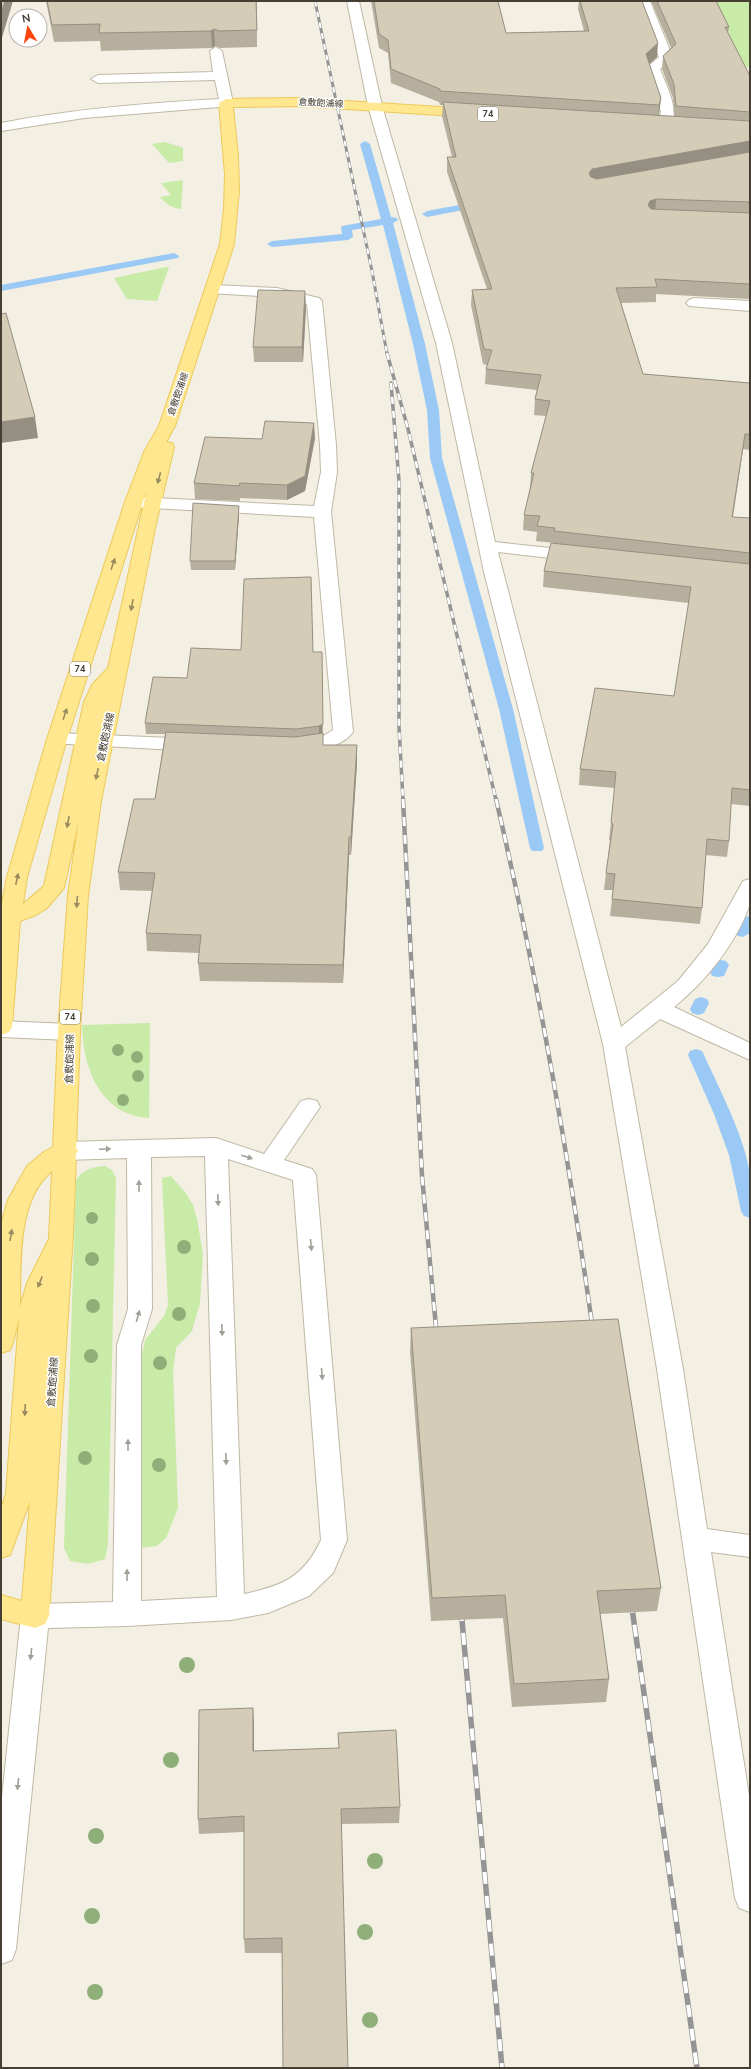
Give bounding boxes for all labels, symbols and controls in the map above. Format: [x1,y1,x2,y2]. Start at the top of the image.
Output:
north arrow [8,8,48,48]
text: N [21,11,32,26]
street label: 倉敷飽浦線 [298,96,345,109]
road number: 74 [478,107,498,121]
street label: 倉敷飽浦線 [165,370,190,417]
one-way arrow [156,472,162,484]
one-way arrow [110,557,116,569]
one-way arrow [128,599,134,611]
road number: 74 [70,662,90,676]
one-way arrow [62,708,68,720]
street label: 倉敷飽浦線 [94,711,117,763]
one-way arrow [94,768,100,780]
one-way arrow [65,816,71,828]
one-way arrow [14,873,20,885]
one-way arrow [74,896,81,908]
road number: 74 [60,1010,80,1024]
street label: 倉敷飽浦線 [63,1034,76,1084]
one-way arrow [99,1146,112,1152]
one-way arrow [242,1154,254,1160]
one-way arrow [136,1179,142,1192]
one-way arrow [214,1194,221,1206]
one-way arrow [8,1229,14,1242]
one-way arrow [307,1239,314,1251]
one-way arrow [36,1276,42,1288]
one-way arrow [135,1310,141,1322]
one-way arrow [219,1324,225,1337]
street label: 倉敷飽浦線 [44,1357,61,1407]
one-way arrow [319,1368,326,1380]
one-way arrow [21,1404,28,1416]
one-way arrow [125,1439,132,1451]
one-way arrow [223,1453,229,1466]
one-way arrow [124,1569,131,1581]
one-way arrow [28,1648,35,1660]
one-way arrow [15,1778,22,1790]

